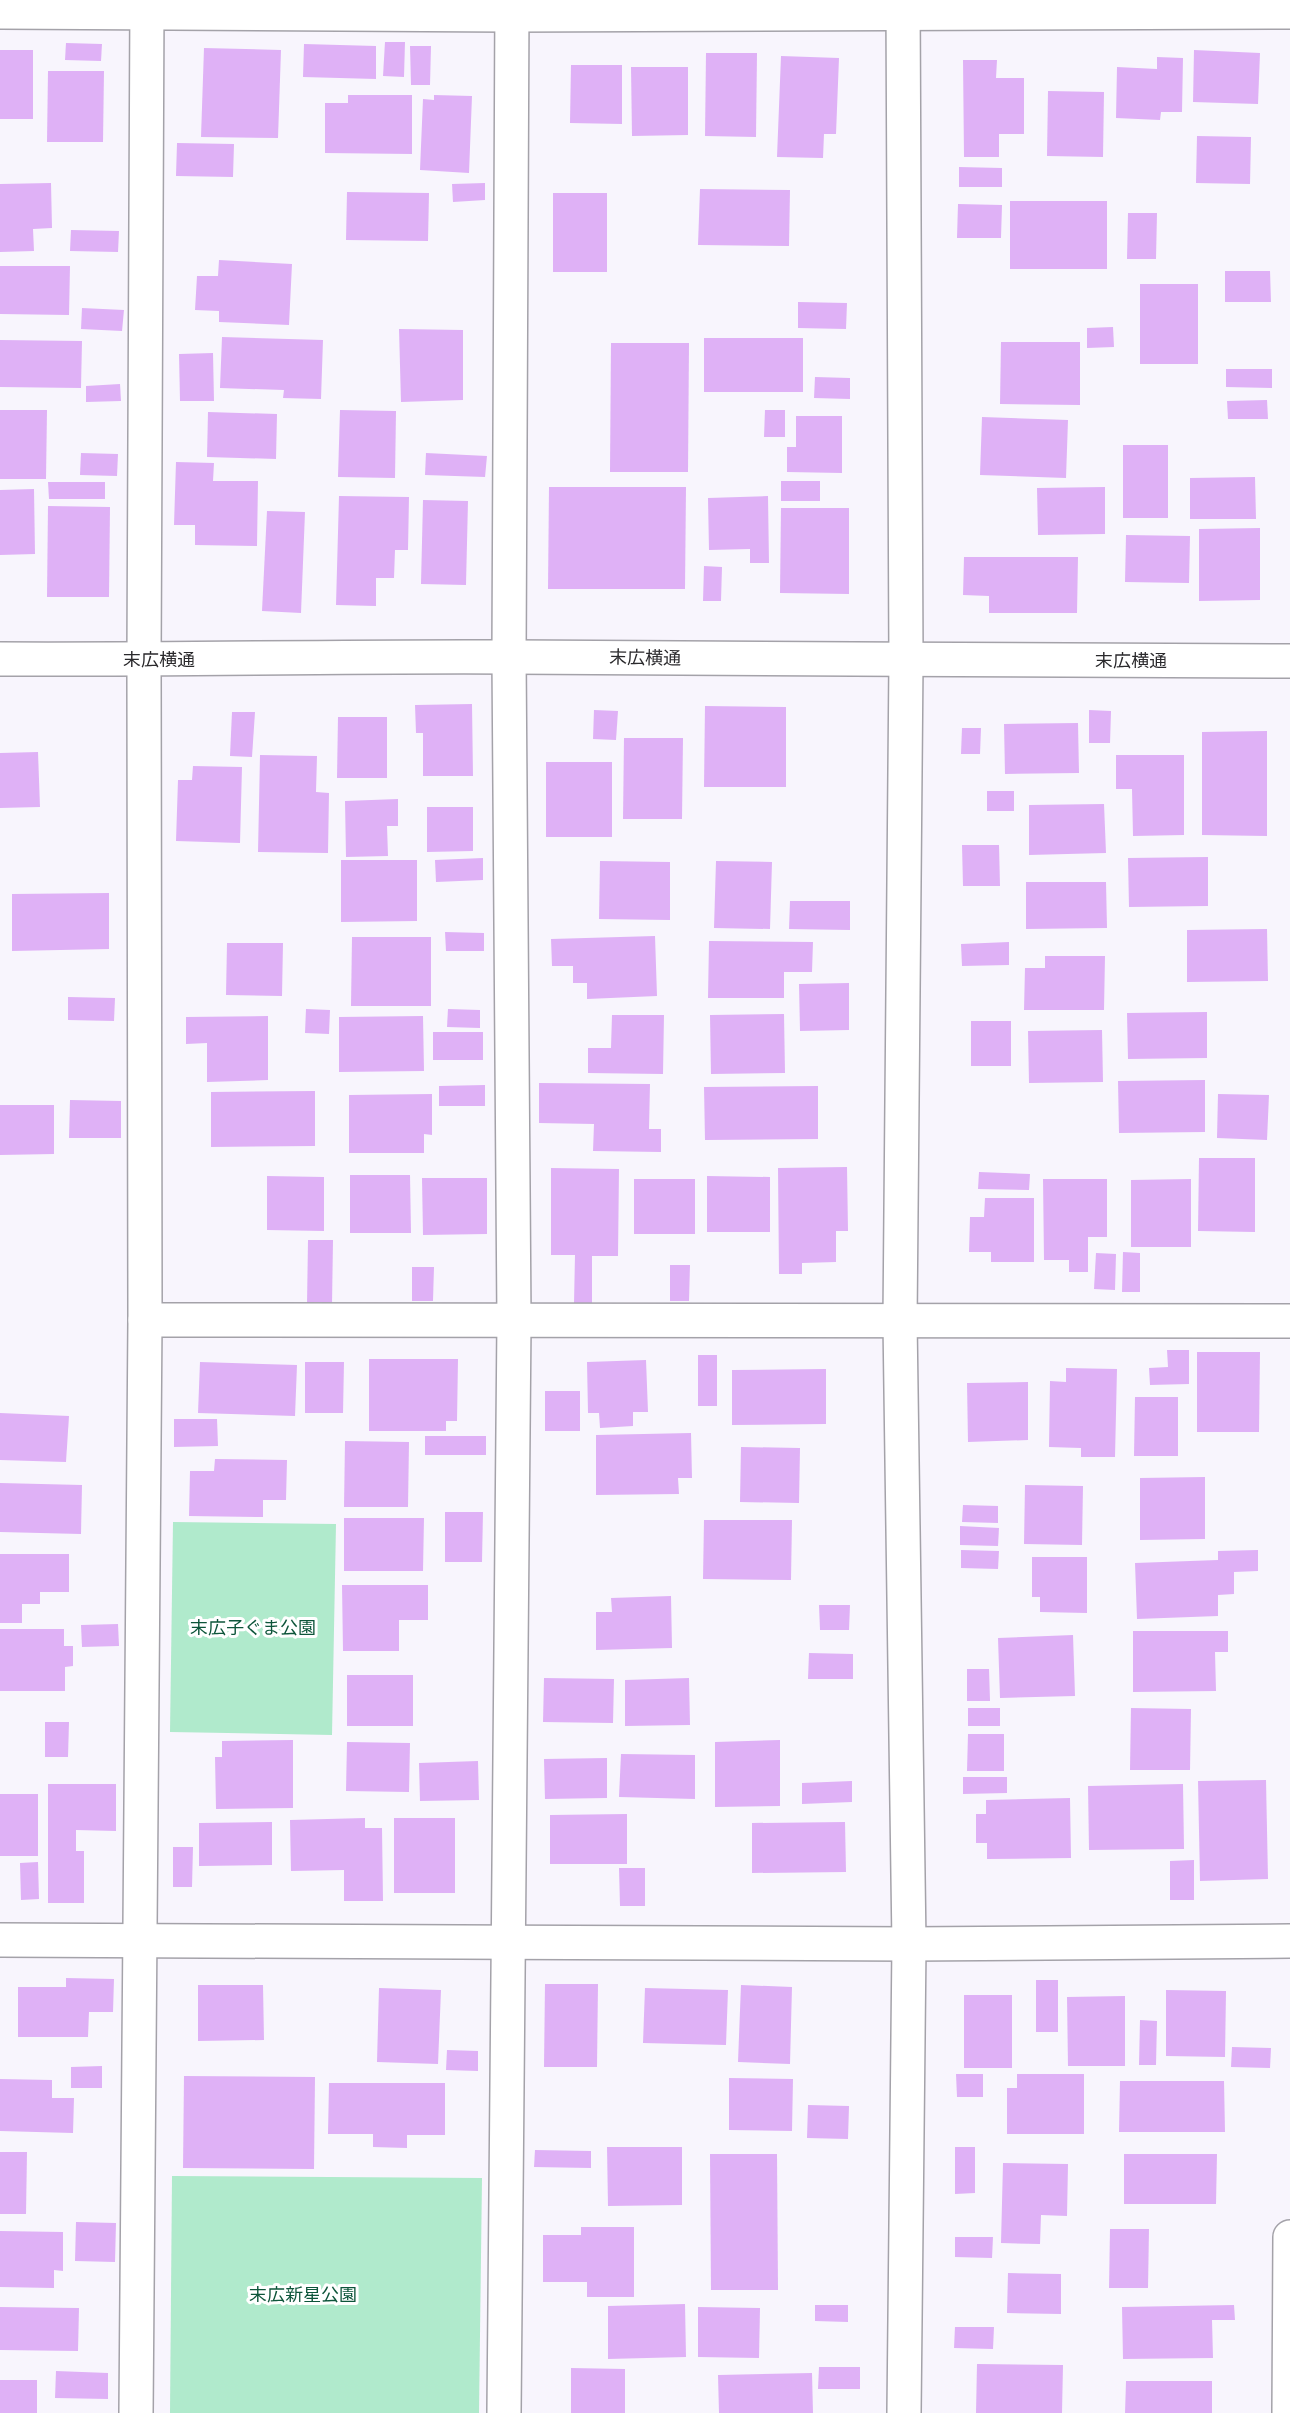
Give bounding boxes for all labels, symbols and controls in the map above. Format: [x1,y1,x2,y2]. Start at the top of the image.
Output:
street label: 末広横通 [609,646,681,669]
street label: 末広横通 [123,649,195,670]
street label: 末広横通 [1095,650,1167,671]
park label: 末広子ぐま公園 [190,1617,316,1638]
park label: 末広新星公園 [249,2284,357,2305]

